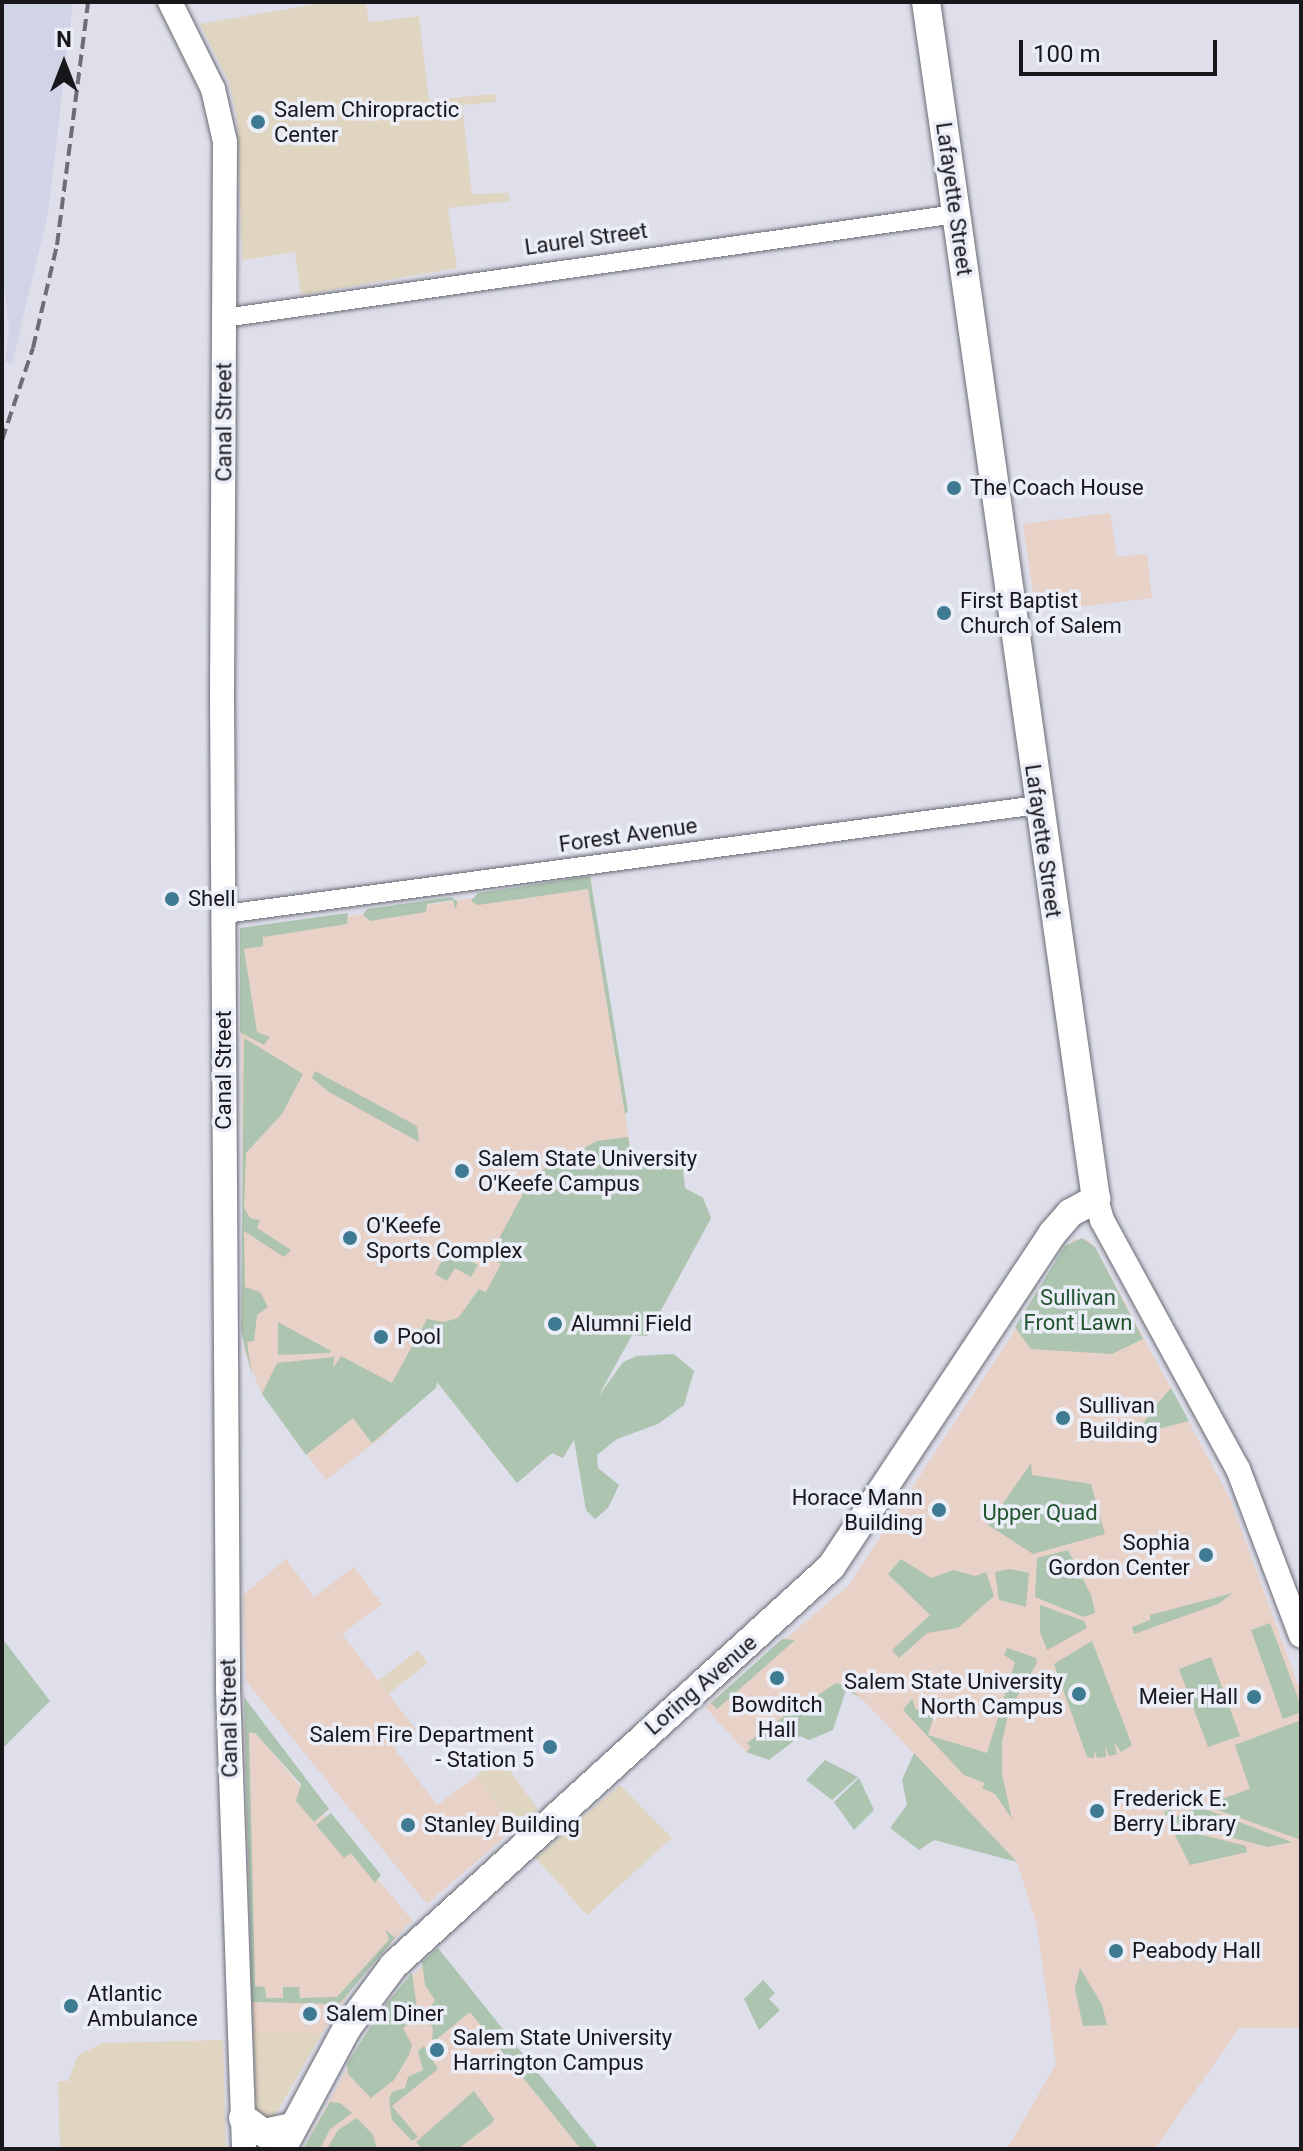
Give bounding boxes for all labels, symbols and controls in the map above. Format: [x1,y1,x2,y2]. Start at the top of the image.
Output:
north arrow [24,24,104,104]
scale bar [1023,24,1221,74]
text: N [56,27,72,52]
text: 100 m [1033,40,1100,68]
place label: Salem Chiropractic Center [274,96,459,148]
marker: Salem Chiropractic Center [249,113,267,131]
street label: Lafayette Street [930,121,978,277]
street label: Laurel Street [523,217,649,261]
street label: Canal Street [211,362,237,482]
place label: The Coach House [970,475,1144,501]
marker: The Coach House [945,479,963,497]
place label: First Baptist Church of Salem [960,587,1122,638]
marker: First Baptist Church of Salem [935,604,953,622]
street label: Lafayette Street [1019,763,1067,919]
street label: Forest Avenue [557,812,699,858]
place label: Shell [188,886,236,912]
marker: Shell [163,890,181,908]
street label: Canal Street [211,1010,237,1130]
place label: Salem State University O'Keefe Campus [478,1145,697,1196]
marker: Salem State University O'Keefe Campus [453,1162,471,1180]
place label: O'Keefe Sports Complex [366,1212,522,1264]
marker: O'Keefe Sports Complex [341,1229,359,1247]
park label: Sullivan Front Lawn [1024,1284,1132,1336]
place label: Alumni Field [571,1311,692,1337]
marker: Alumni Field [546,1315,564,1333]
place label: Pool [397,1324,441,1350]
marker: Pool [372,1328,390,1346]
place label: Sullivan Building [1079,1392,1158,1444]
marker: Sullivan Building [1054,1409,1072,1427]
place label: Horace Mann Building [792,1484,923,1536]
park label: Upper Quad [982,1500,1098,1526]
marker: Horace Mann Building [930,1501,948,1519]
place label: Sophia Gordon Center [1048,1529,1190,1580]
marker: Sophia Gordon Center [1197,1546,1215,1564]
street label: Loring Avenue [640,1629,762,1741]
street label: Canal Street [215,1658,243,1778]
place label: Salem State University North Campus [844,1668,1063,1720]
marker: Bowditch Hall [768,1669,786,1687]
place label: Meier Hall [1139,1684,1238,1710]
marker: Salem State University North Campus [1070,1685,1088,1703]
marker: Meier Hall [1245,1688,1263,1706]
place label: Bowditch Hall [731,1691,823,1742]
place label: Salem Fire Department - Station 5 [309,1721,534,1772]
marker: Salem Fire Department - Station 5 [541,1738,559,1756]
place label: Frederick E. Berry Library [1113,1785,1236,1836]
marker: Frederick E. Berry Library [1088,1802,1106,1820]
place label: Stanley Building [424,1812,580,1838]
marker: Stanley Building [399,1816,417,1834]
place label: Peabody Hall [1132,1938,1261,1964]
marker: Peabody Hall [1107,1942,1125,1960]
place label: Atlantic Ambulance [87,1980,198,2032]
marker: Atlantic Ambulance [62,1997,80,2015]
place label: Salem Diner [326,2001,444,2027]
marker: Salem Diner [301,2005,319,2023]
place label: Salem State University Harrington Campus [453,2024,672,2076]
marker: Salem State University Harrington Campus [428,2041,446,2059]

